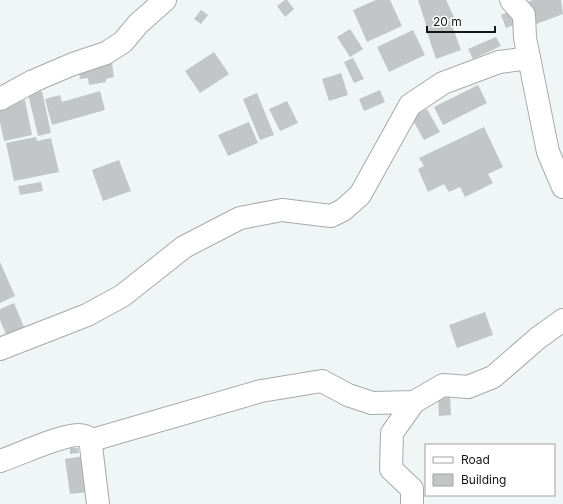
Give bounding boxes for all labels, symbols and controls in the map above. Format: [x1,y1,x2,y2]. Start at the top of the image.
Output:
scale bar [427,8,495,34]
text: 20 m [433,14,462,29]
legend [425,444,555,496]
text: Road [461,452,490,467]
text: Building [461,472,506,487]

